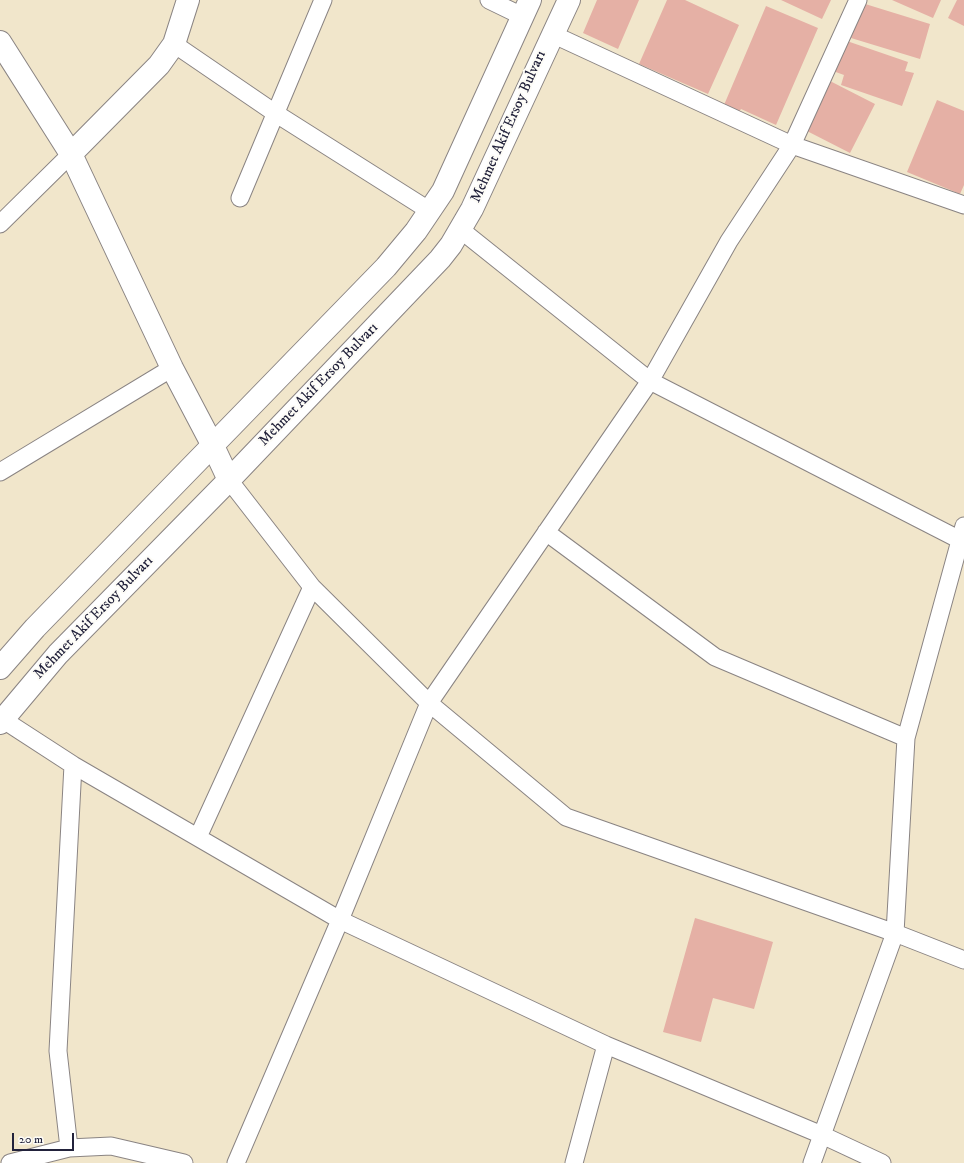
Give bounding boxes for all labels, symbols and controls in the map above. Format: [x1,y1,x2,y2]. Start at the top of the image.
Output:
street label: Mehmet Akif Ersoy Bulvarı [467,48,551,206]
street label: Mehmet Akif Ersoy Bulvarı [255,320,383,450]
street label: Mehmet Akif Ersoy Bulvarı [30,553,158,683]
scale bar [14,1125,76,1151]
text: 20 m [19,1132,43,1147]

